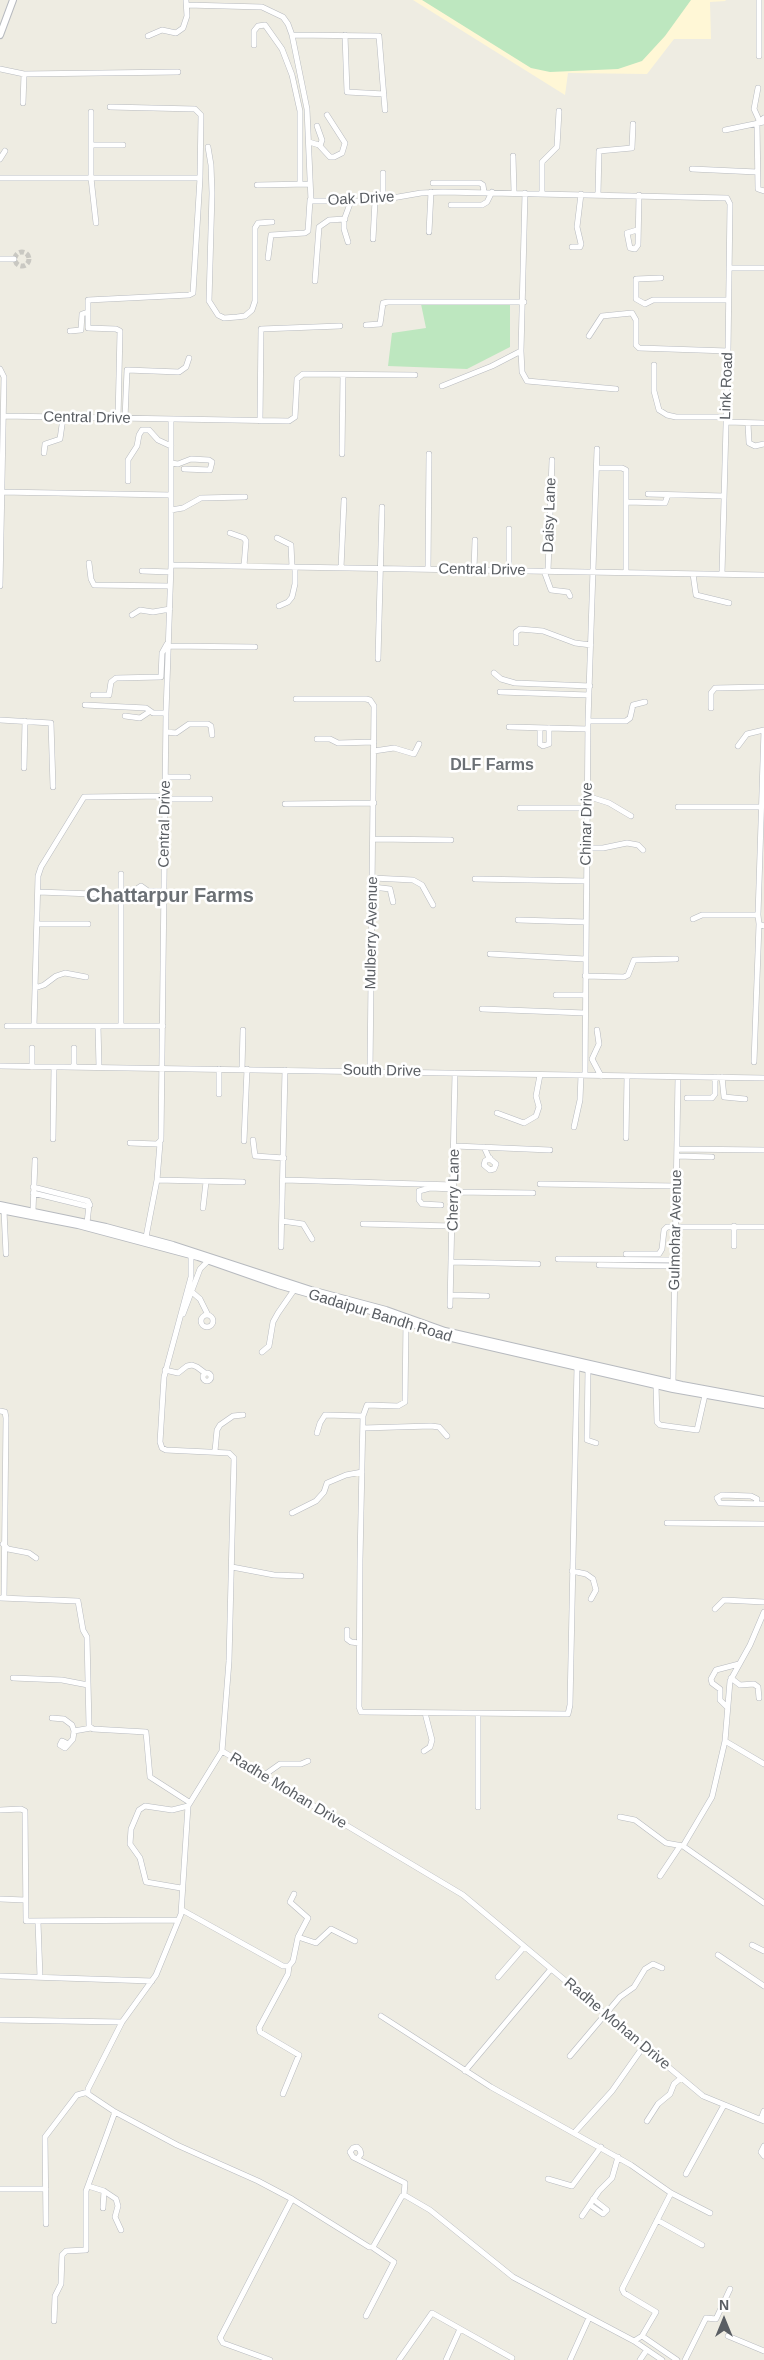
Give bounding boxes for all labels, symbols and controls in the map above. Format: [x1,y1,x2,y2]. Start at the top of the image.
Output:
street label: Oak Drive [327,188,395,210]
street label: Link Road [717,352,737,420]
street label: Central Drive [43,408,131,428]
street label: Daisy Lane [540,477,560,553]
street label: Central Drive [438,560,526,580]
district label: DLF Farms [450,756,534,776]
street label: Central Drive [155,780,175,868]
street label: Chinar Drive [577,782,597,866]
street label: Mulberry Avenue [362,876,382,990]
district label: Chattarpur Farms [86,884,254,908]
street label: South Drive [343,1061,421,1081]
street label: Cherry Lane [444,1149,464,1231]
street label: Gulmohar Avenue [666,1170,686,1290]
street label: Gadaipur Bandh Road [306,1286,454,1346]
street label: Radhe Mohan Drive [226,1749,350,1833]
street label: Radhe Mohan Drive [560,1974,674,2074]
north arrow [699,2295,749,2345]
text: N [719,2297,729,2313]

